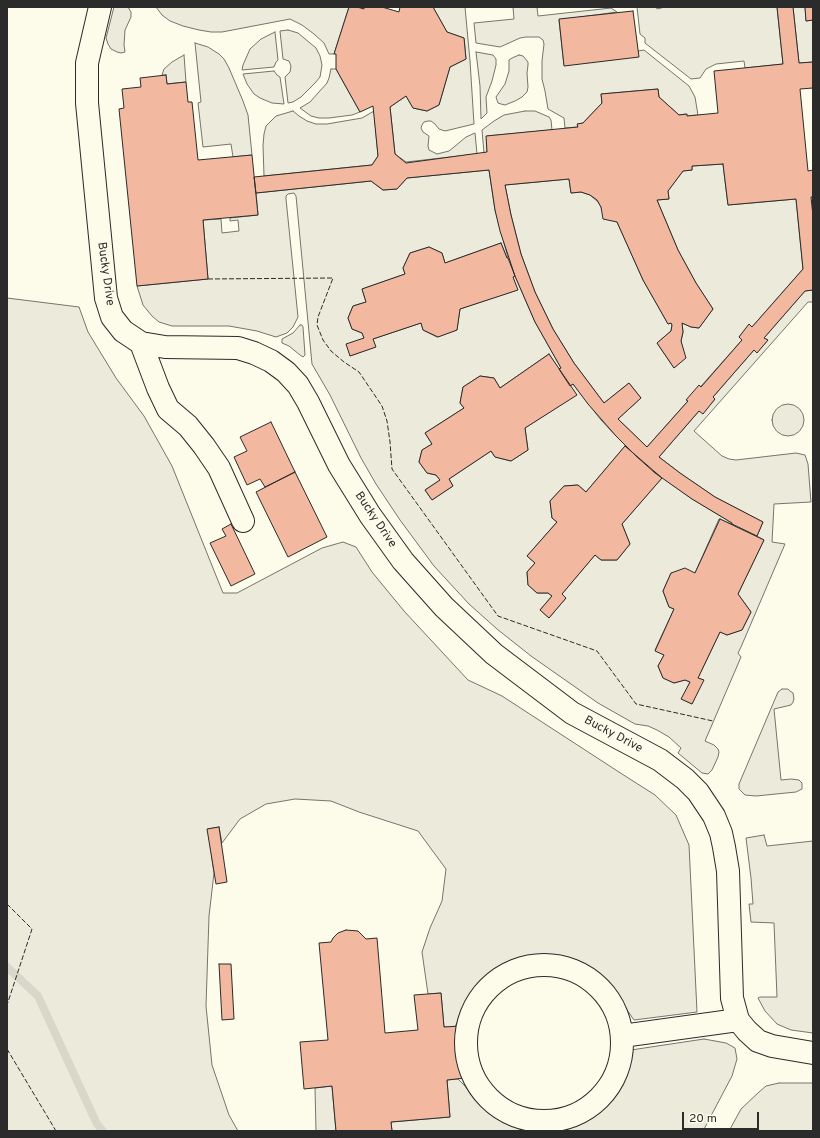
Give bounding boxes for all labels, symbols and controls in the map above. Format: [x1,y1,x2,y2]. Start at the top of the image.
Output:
street label: Bucky Drive [93,241,117,307]
street label: Bucky Drive [351,489,399,551]
street label: Bucky Drive [581,714,645,756]
scale bar [684,1104,761,1130]
text: 20 m [689,1111,717,1127]

